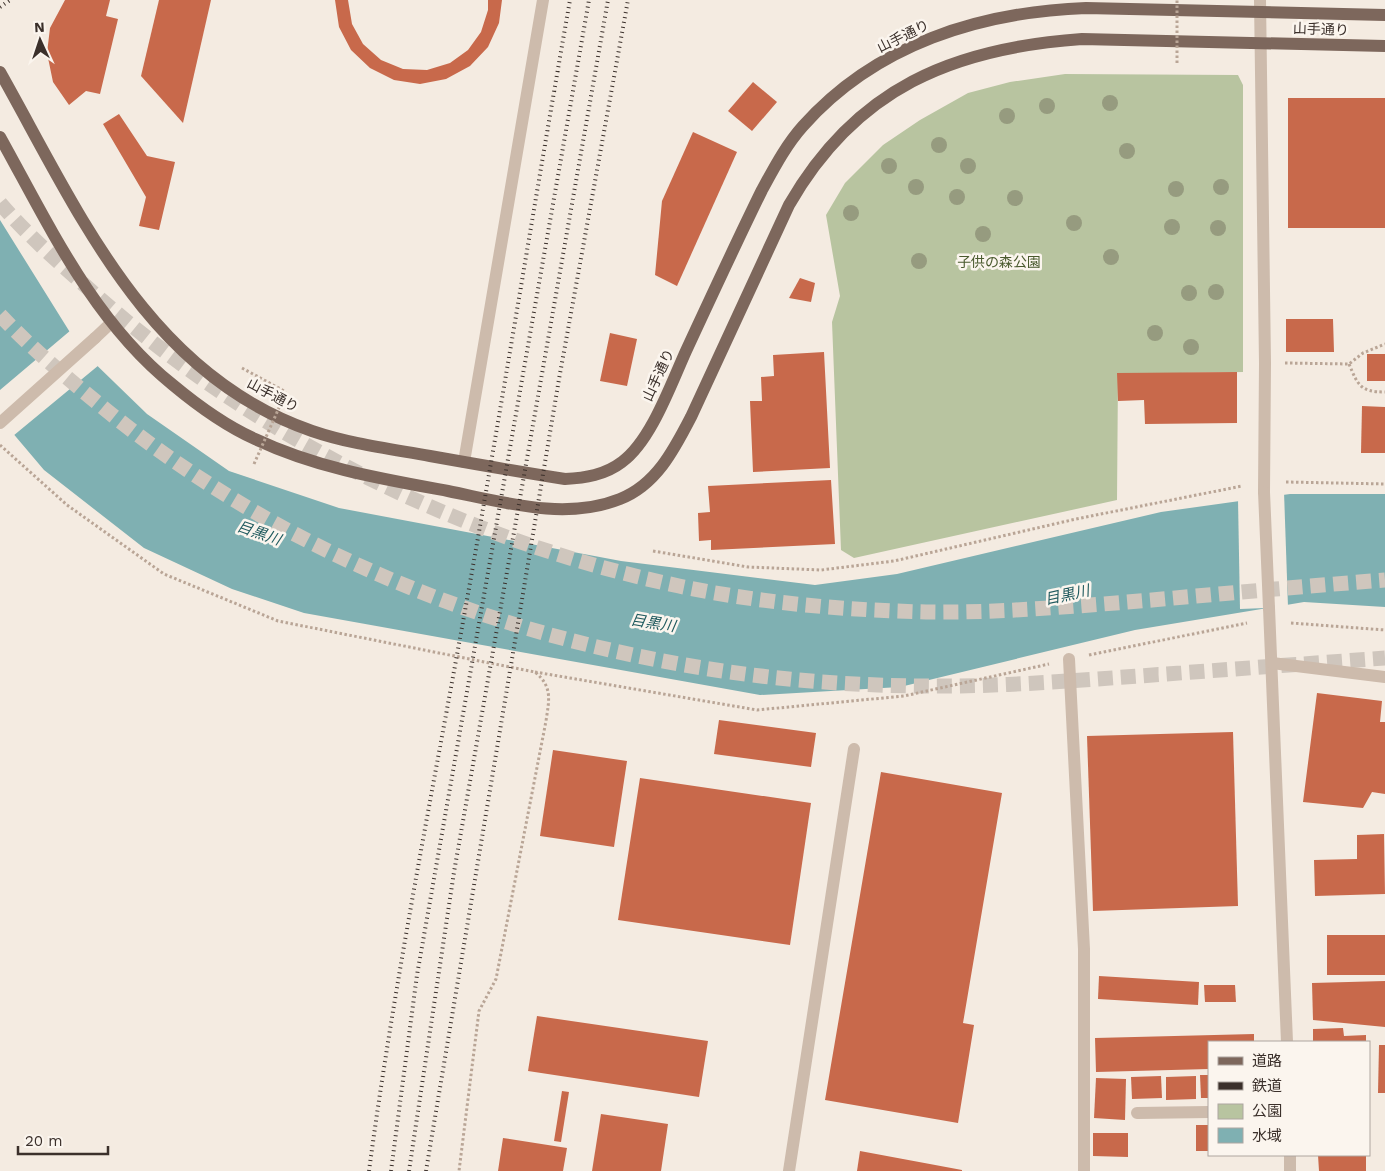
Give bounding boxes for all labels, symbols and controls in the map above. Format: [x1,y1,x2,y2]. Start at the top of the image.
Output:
north arrow [15,15,65,65]
street label: 山手通り [874,17,932,55]
text: N [34,19,45,35]
street label: 山手通り [1293,20,1349,38]
park label: 子供の森公園 [957,254,1041,270]
street label: 山手通り [639,346,677,404]
street label: 山手通り [245,375,301,415]
water label: 目黒川 [235,517,285,549]
water label: 目黒川 [1043,581,1093,608]
water label: 目黒川 [629,611,679,636]
legend [1208,1041,1370,1156]
text: 道路 [1252,1052,1282,1070]
text: 鉄道 [1252,1077,1282,1095]
text: 公園 [1252,1102,1282,1120]
scale bar [18,1124,108,1156]
text: 水域 [1252,1127,1282,1145]
text: 20 m [25,1132,63,1150]

